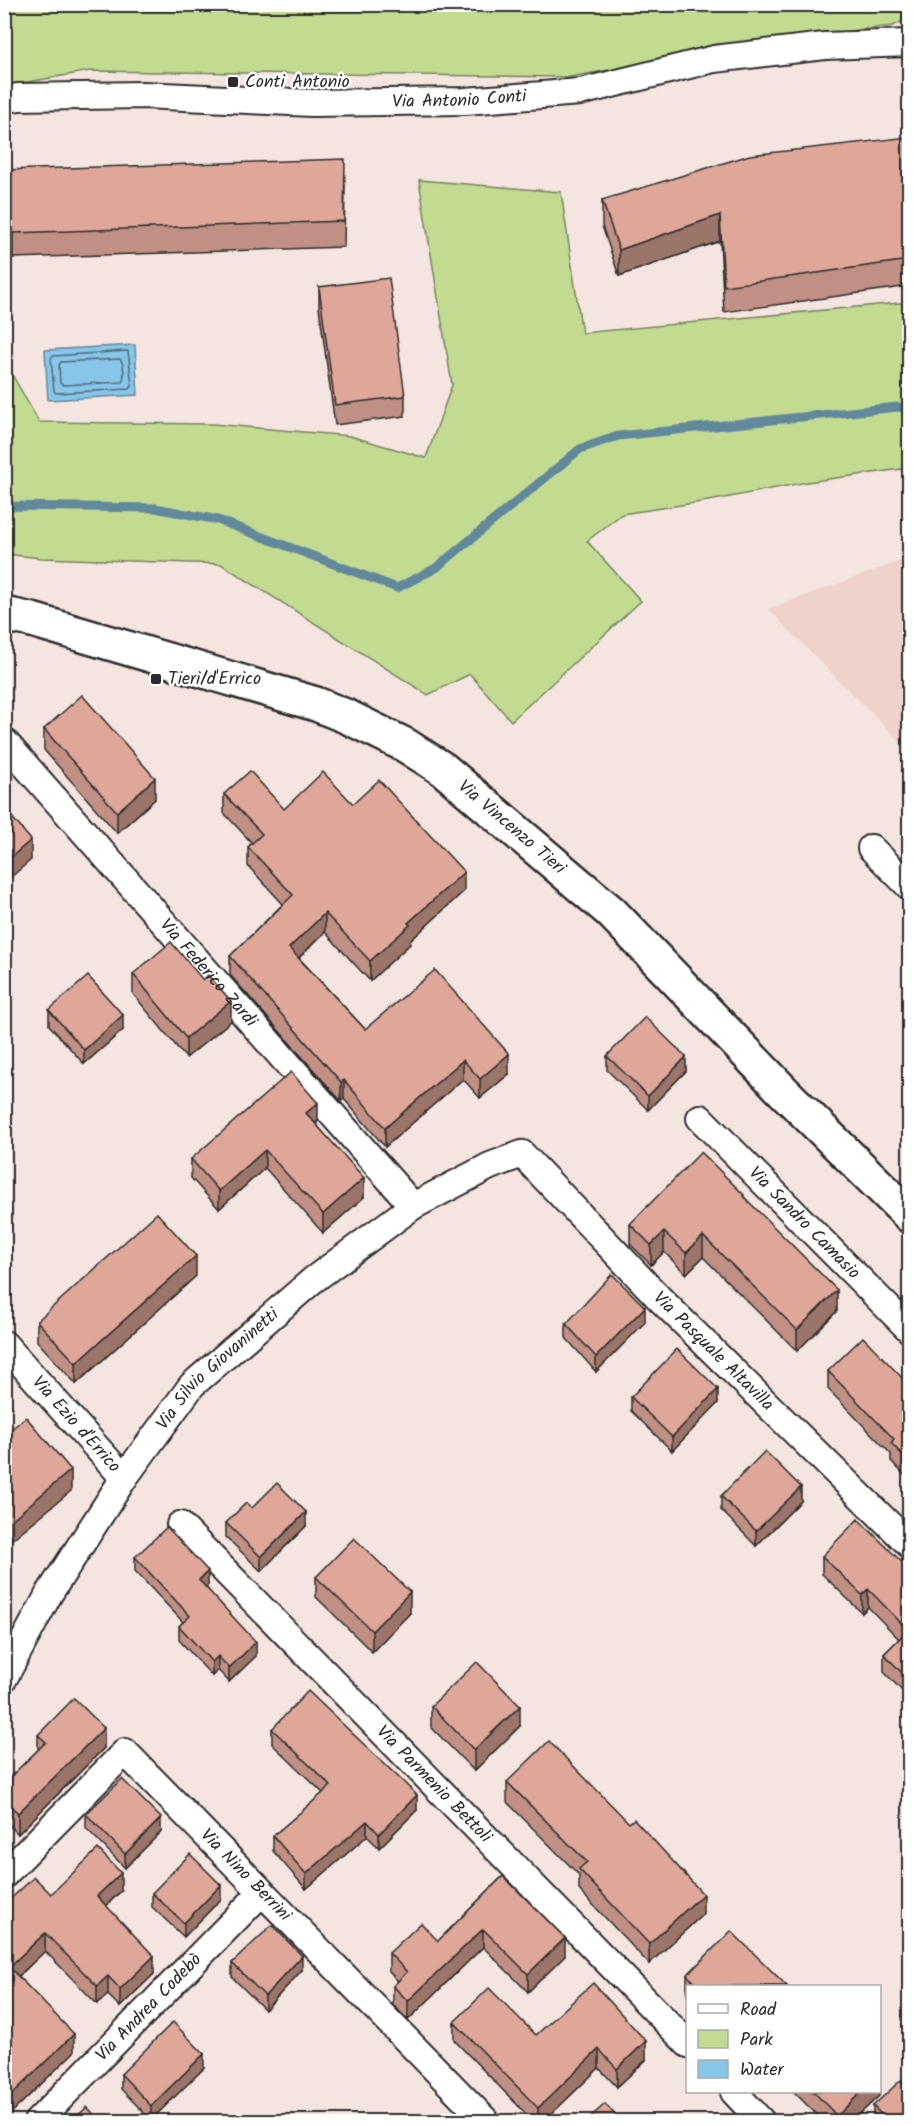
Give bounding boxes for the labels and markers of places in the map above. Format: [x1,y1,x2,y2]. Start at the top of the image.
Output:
place label: Conti Antonio [245,68,350,97]
marker: Conti Antonio [226,75,240,89]
place label: Tieri/d'Errico [168,665,261,694]
marker: Tieri/d'Errico [149,672,163,686]

